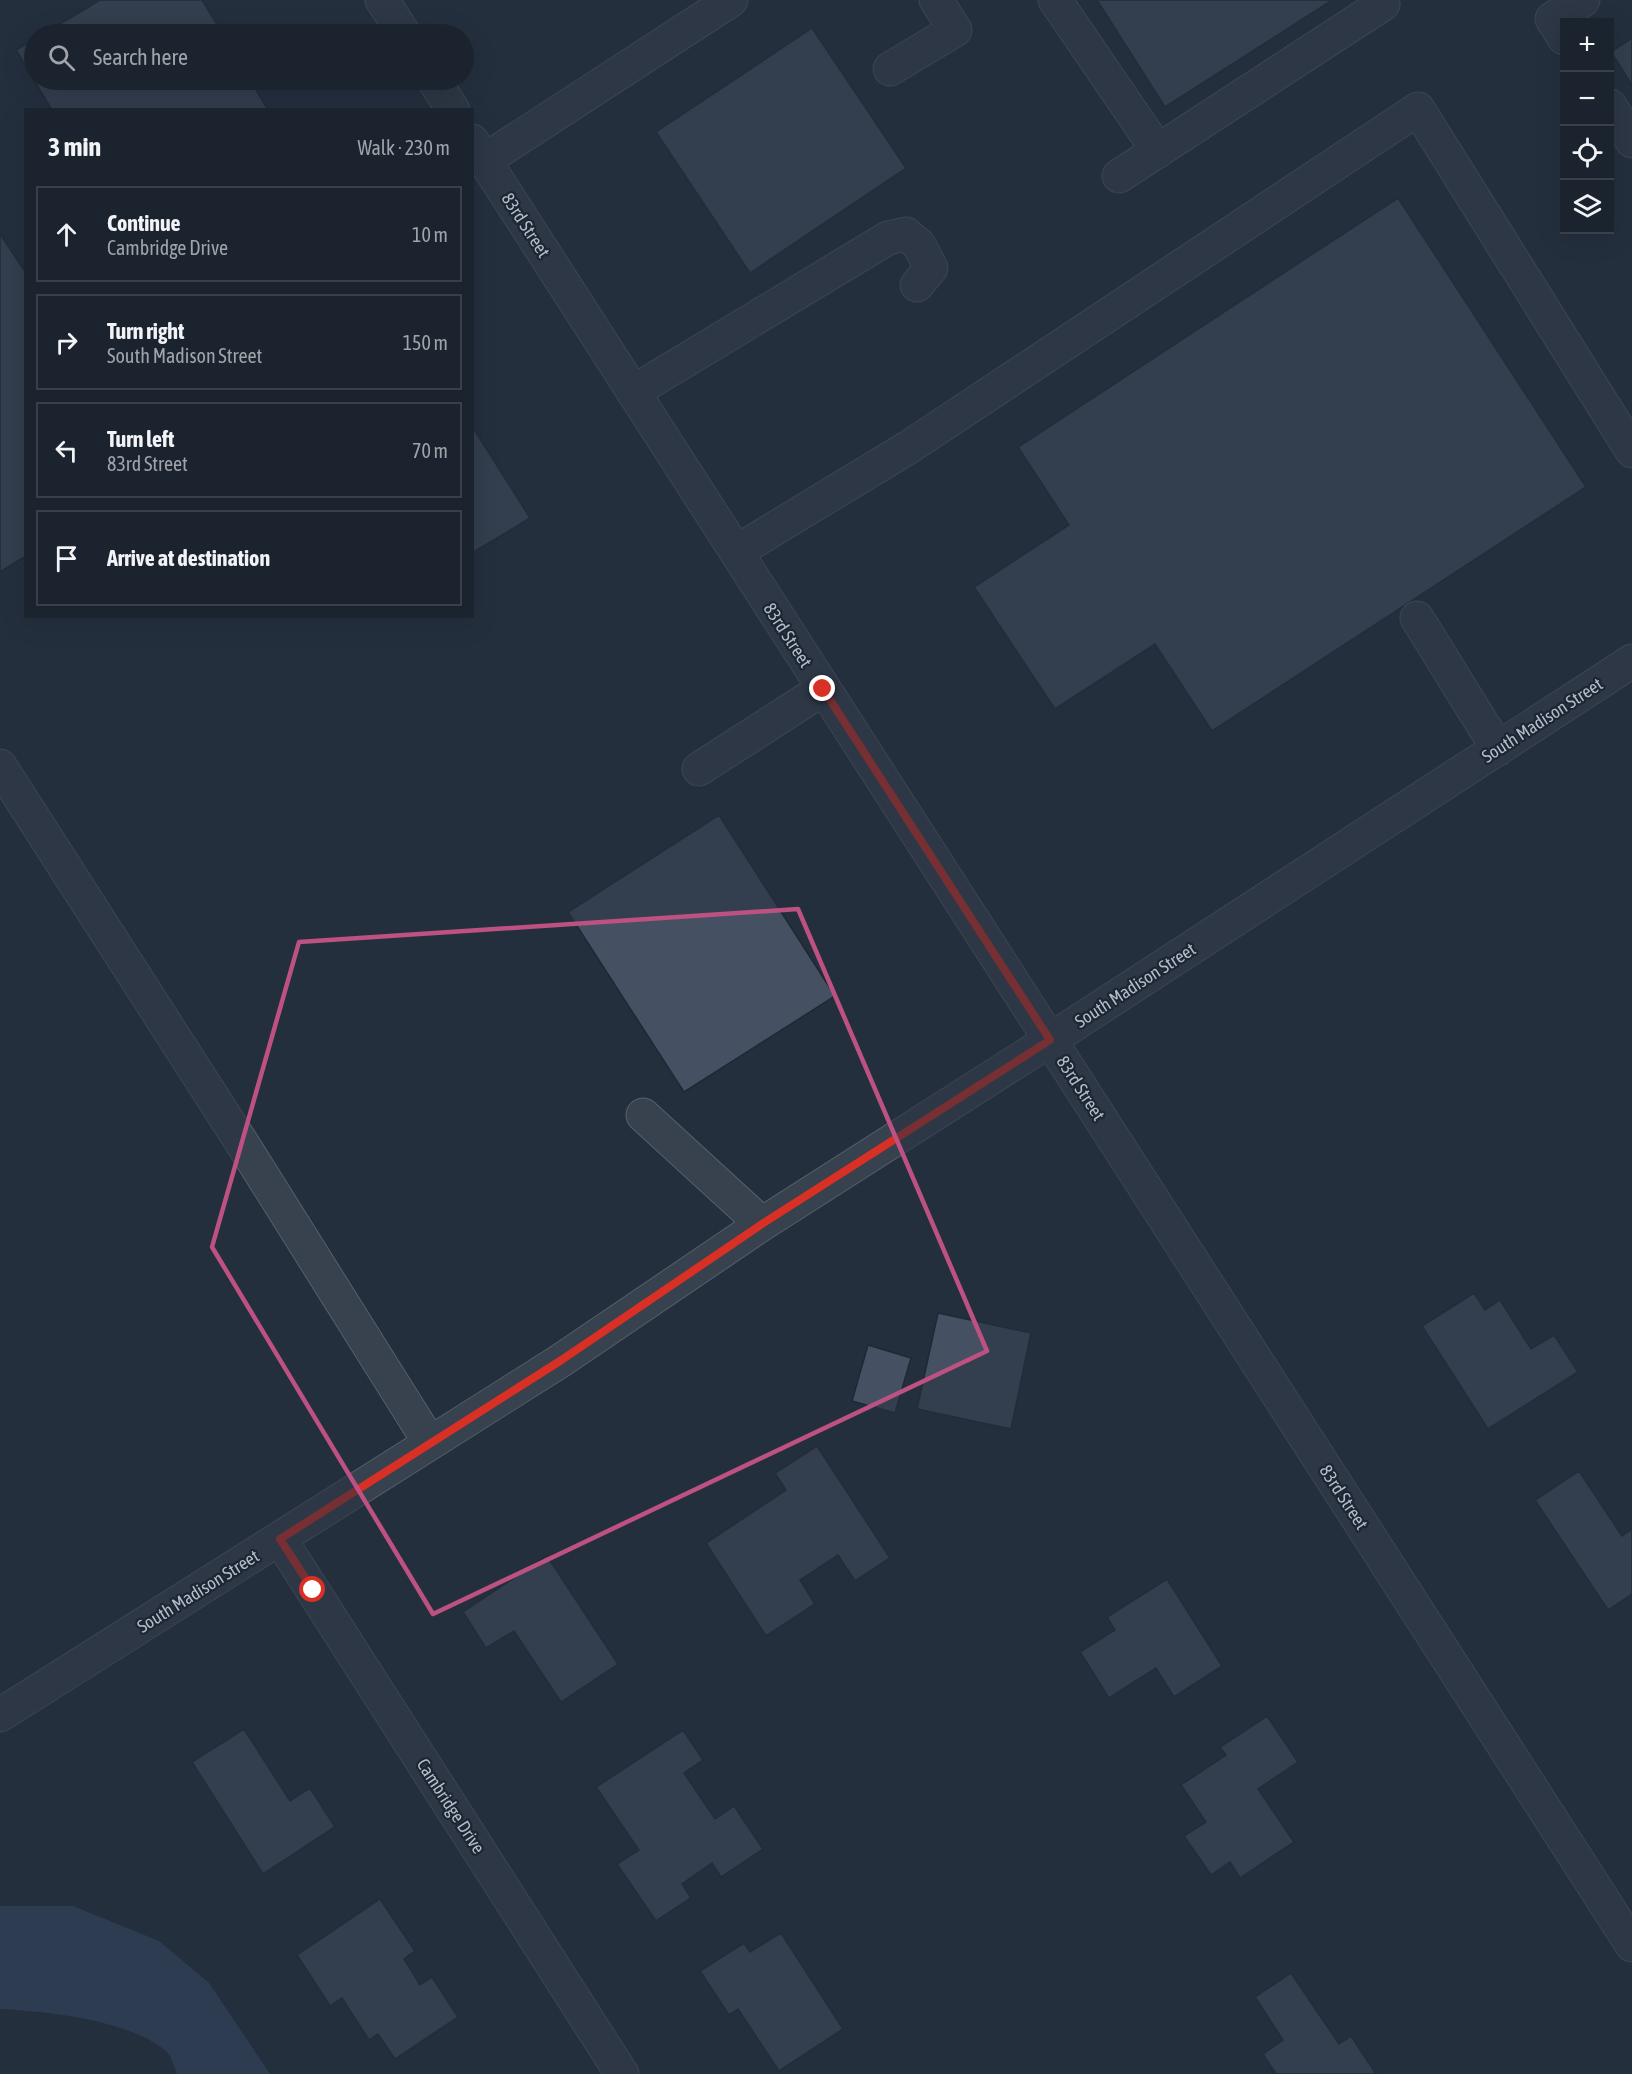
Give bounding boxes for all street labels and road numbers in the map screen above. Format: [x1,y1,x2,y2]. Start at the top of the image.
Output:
street label: 83rd Street [497,189,555,261]
street label: 83rd Street [759,599,817,671]
street label: South Madison Street [1478,673,1606,767]
street label: South Madison Street [1071,938,1199,1032]
street label: 83rd Street [1052,1052,1110,1124]
street label: 83rd Street [1315,1461,1373,1533]
street label: South Madison Street [133,1545,263,1637]
street label: Cambridge Drive [413,1755,489,1857]

